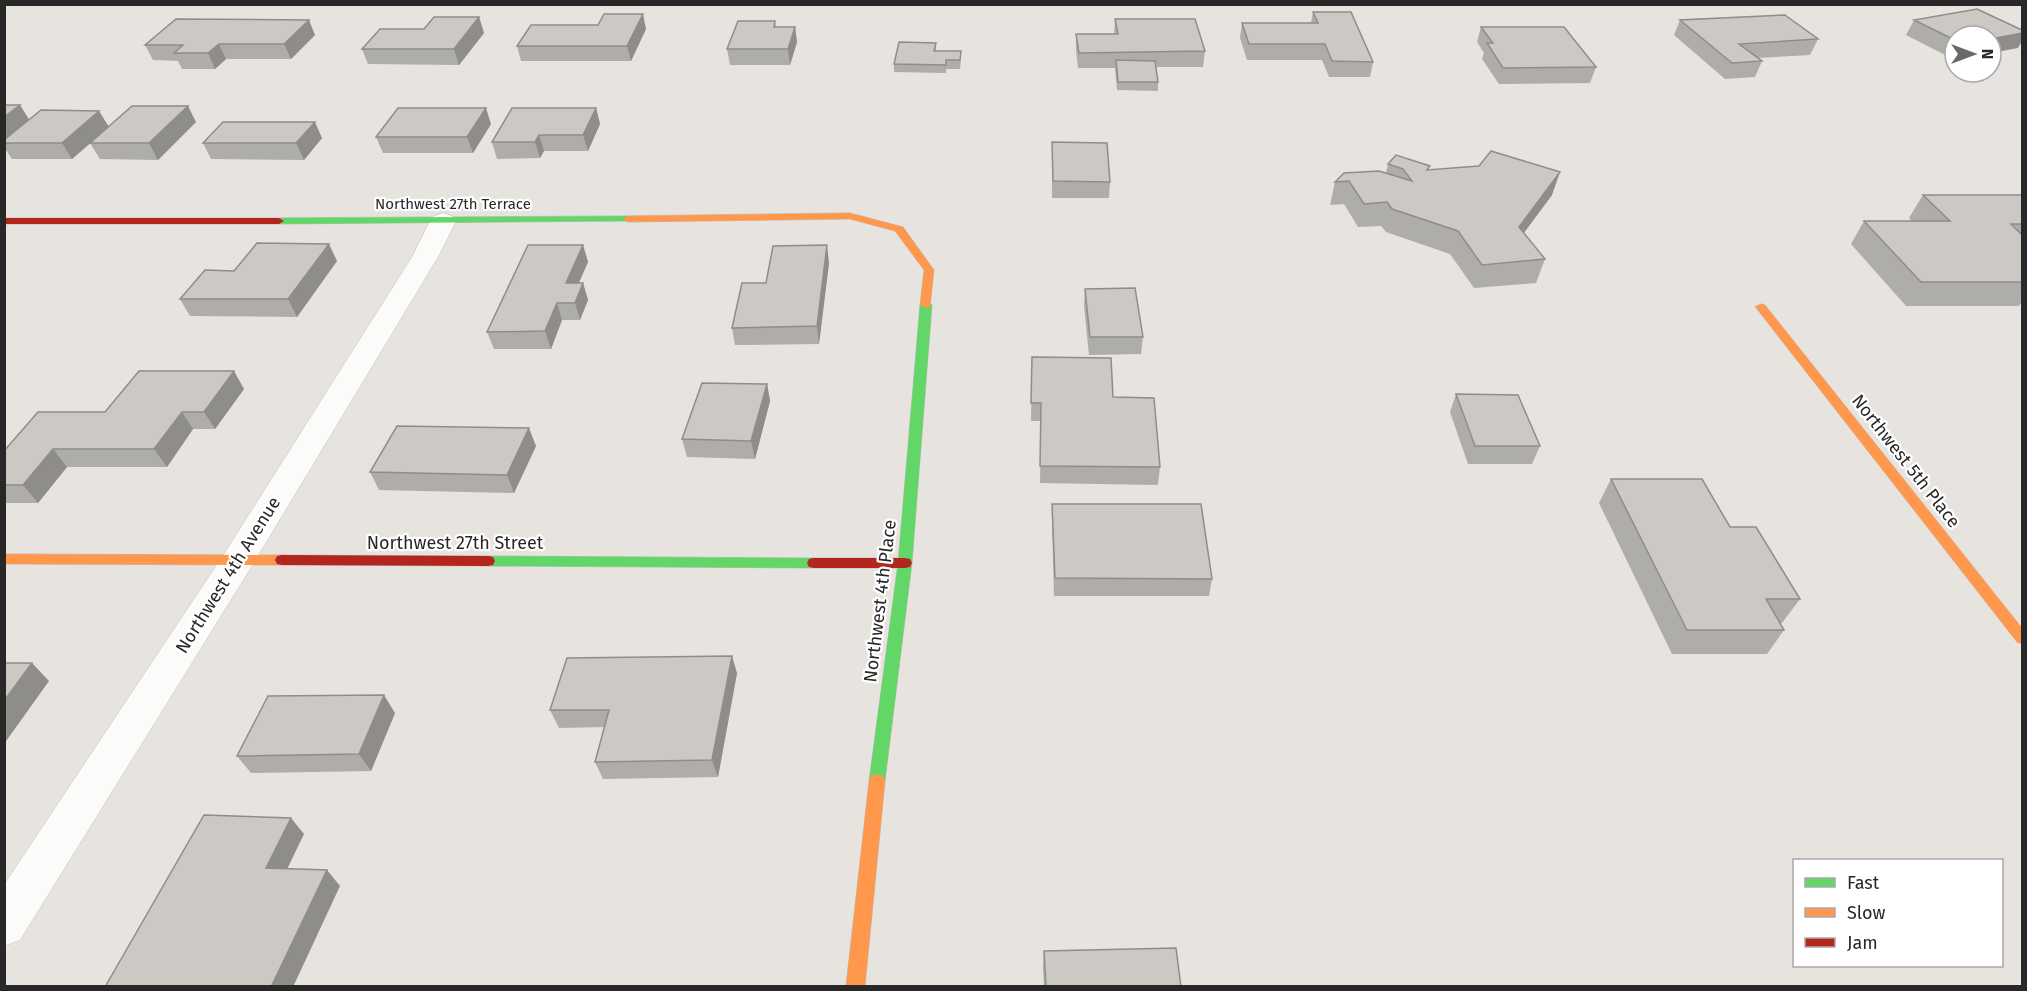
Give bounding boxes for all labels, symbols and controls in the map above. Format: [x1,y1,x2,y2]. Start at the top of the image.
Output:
north arrow [1943,24,2003,84]
text: N [1978,49,1997,59]
street label: Northwest 27th Terrace [375,195,531,213]
street label: Northwest 5th Place [1847,390,1965,532]
street label: Northwest 4th Avenue [171,493,285,657]
street label: Northwest 4th Place [859,518,901,684]
street label: Northwest 27th Street [367,532,544,554]
legend [1793,859,2003,967]
text: Fast [1847,872,1880,894]
text: Slow [1847,902,1886,924]
text: Jam [1847,932,1878,954]

